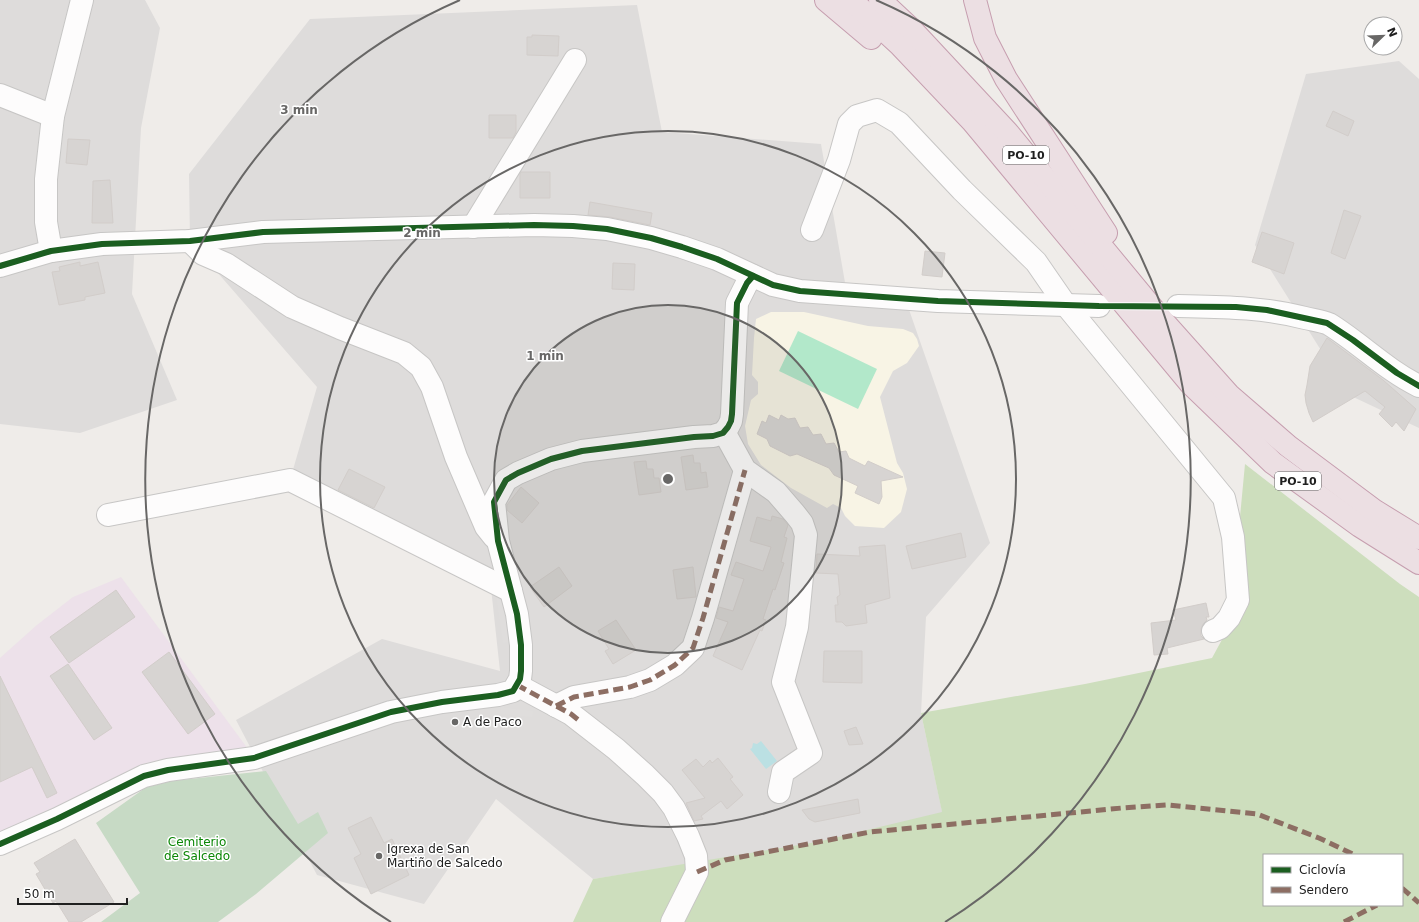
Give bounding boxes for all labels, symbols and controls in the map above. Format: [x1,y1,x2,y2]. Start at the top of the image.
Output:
north arrow [1363,16,1403,56]
text: N [1384,26,1400,39]
text: 3 min [280,103,318,117]
road number: PO-10 [1003,146,1049,164]
text: 2 min [403,226,441,240]
text: 1 min [526,349,564,363]
centre of rings [661,472,675,486]
road number: PO-10 [1275,472,1321,490]
place label: A de Paco [463,715,522,729]
marker: A de Paco [450,717,460,727]
park label: Cemiterio de Salcedo [164,835,230,863]
place label: Igrexa de San Martiño de Salcedo [387,842,503,870]
marker: Igrexa de San Martiño de Salcedo [374,851,384,861]
legend [1263,854,1403,906]
text: Ciclovía [1299,863,1346,877]
scale bar [18,880,127,906]
text: Sendero [1299,883,1349,897]
text: 50 m [24,887,55,901]

